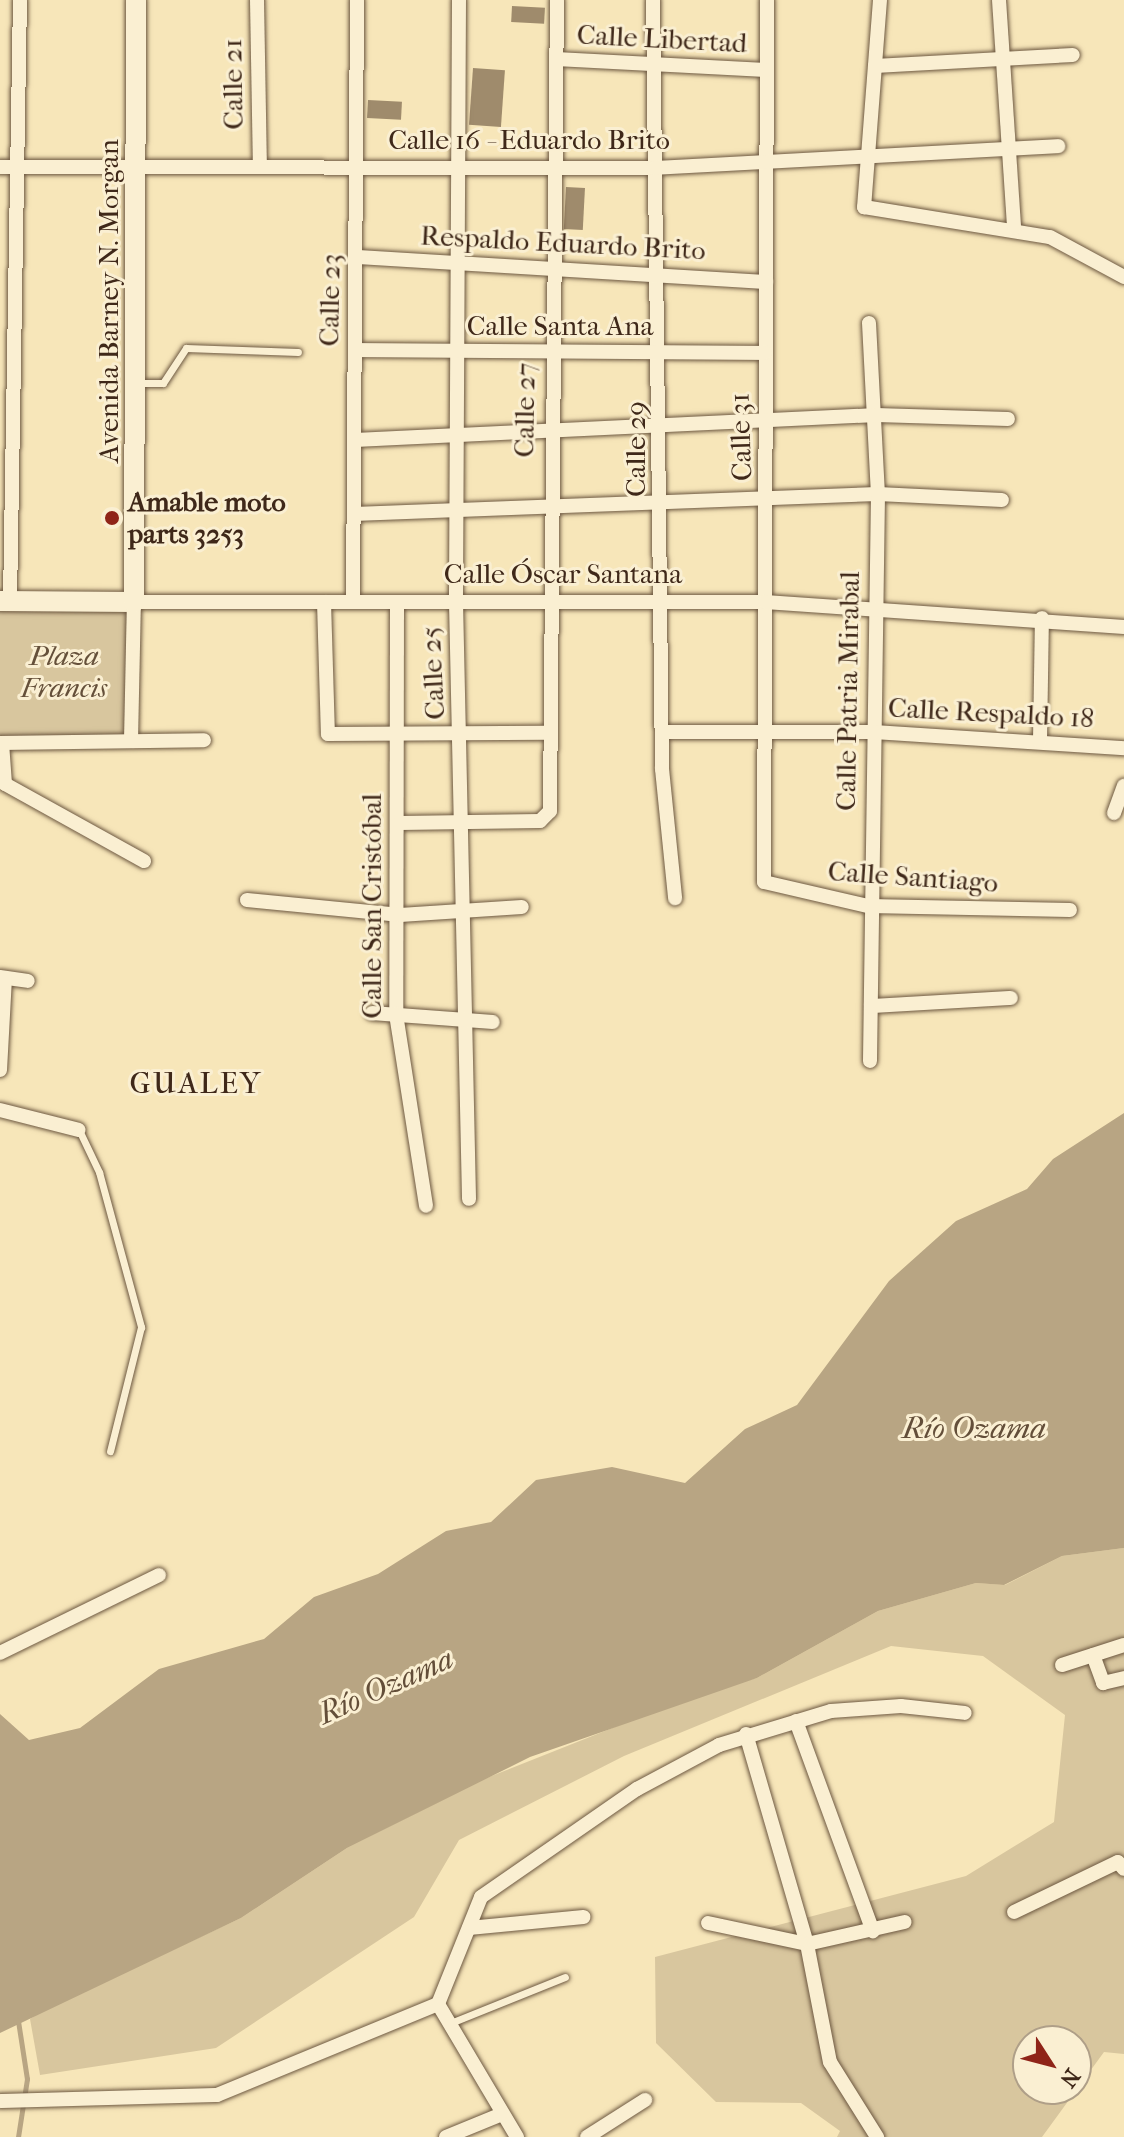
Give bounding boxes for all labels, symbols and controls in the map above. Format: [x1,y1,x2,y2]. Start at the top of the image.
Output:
street label: Calle Libertad [576,18,748,60]
street label: Calle 21 [215,38,251,130]
street label: Calle 16 - Eduardo Brito [388,123,670,157]
street label: Avenida Barney N. Morgan [92,139,126,463]
street label: Respaldo Eduardo Brito [419,219,707,267]
street label: Calle 23 [312,253,348,347]
street label: Calle Santa Ana [467,309,653,343]
street label: Calle 27 [507,362,543,458]
street label: Calle 31 [723,392,759,482]
street label: Calle 29 [619,401,653,497]
place label: Amable moto parts 3253 [128,485,286,551]
marker: Amable moto parts 3253 [103,509,121,527]
street label: Calle Óscar Santana [444,557,682,591]
street label: Calle Patria Mirabal [829,571,867,811]
street label: Calle 25 [414,625,452,721]
park label: Plaza Francis [21,639,107,705]
street label: Calle Respaldo 18 [887,691,1095,735]
street label: Calle San Cristóbal [355,793,389,1019]
street label: Calle Santiago [827,854,999,900]
district label: GUALEY [130,1066,262,1102]
water label: Río Ozama [902,1411,1046,1447]
water label: Río Ozama [313,1641,459,1733]
north arrow [1012,2025,1092,2105]
text: N [1054,2064,1085,2092]

